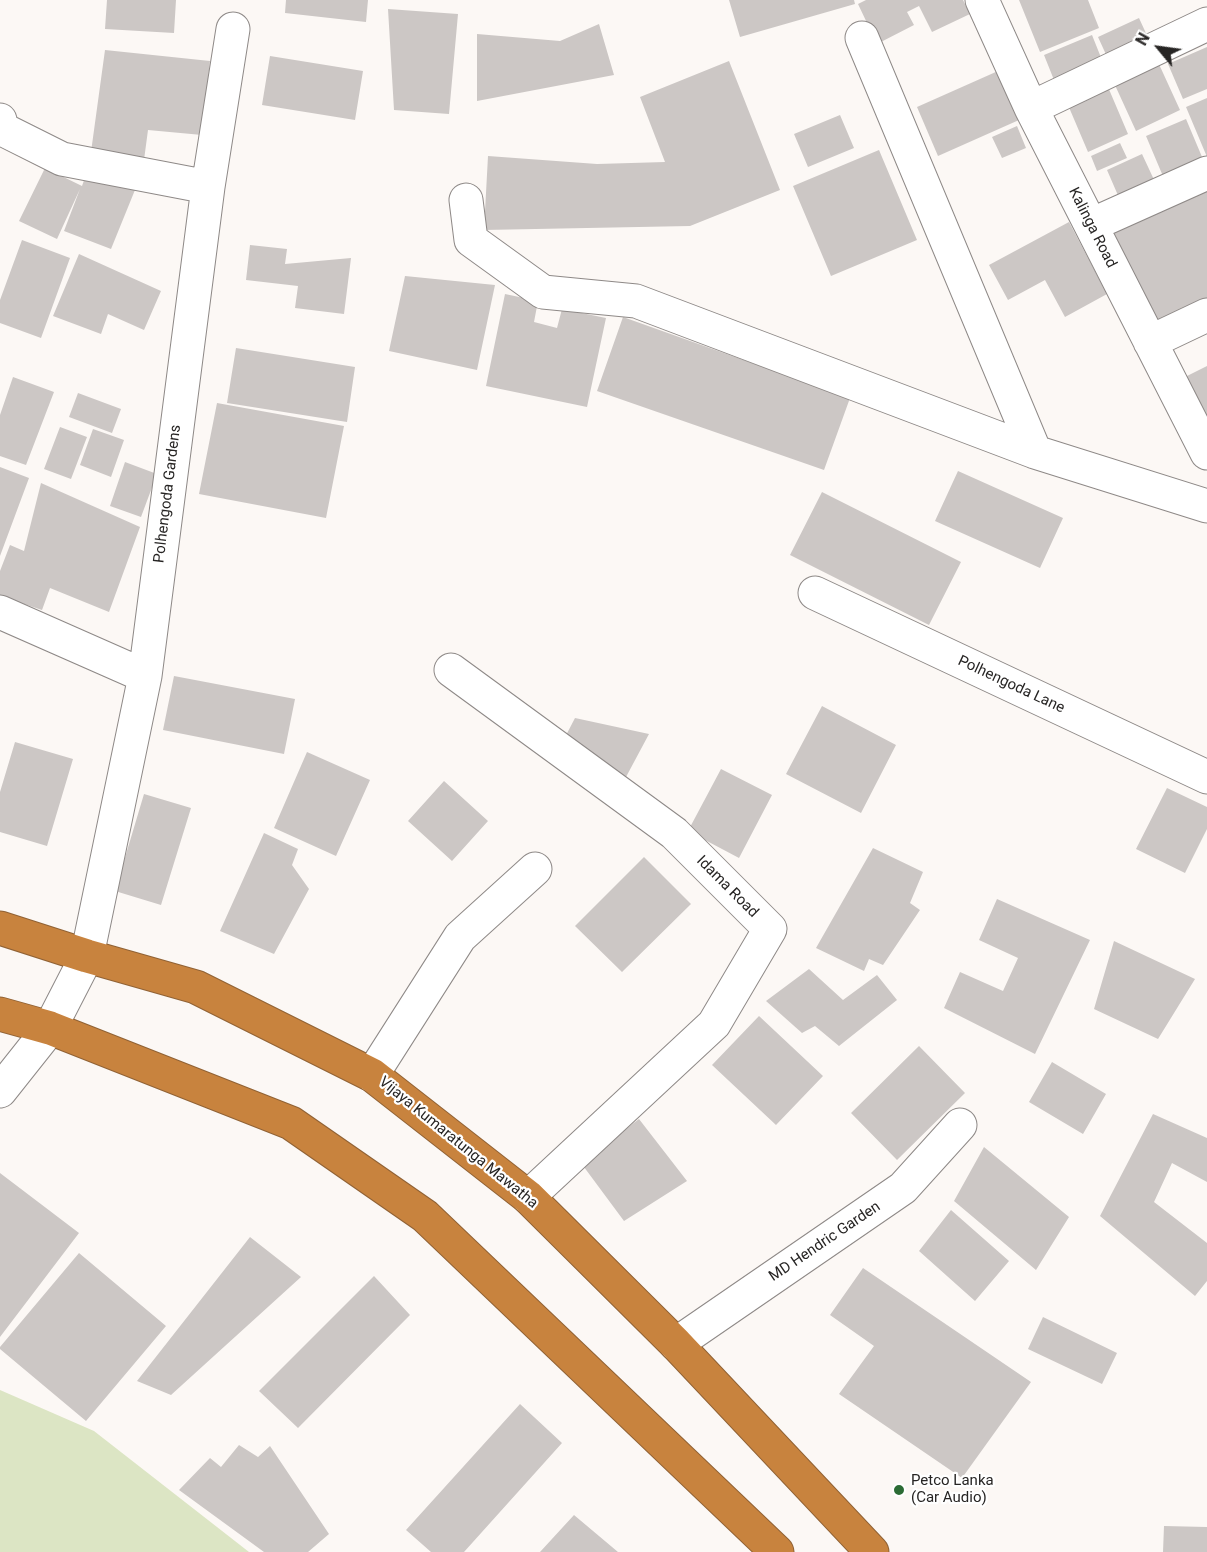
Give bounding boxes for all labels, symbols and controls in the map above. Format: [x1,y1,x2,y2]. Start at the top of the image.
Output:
north arrow [1129,18,1189,78]
text: N [1132,29,1154,49]
street label: Kalinga Road [1064,185,1120,271]
street label: Polhengoda Gardens [151,424,185,564]
street label: Polhengoda Lane [955,652,1067,718]
street label: Idama Road [692,852,762,922]
street label: Vijaya Kumaratunga Mawatha [375,1073,541,1213]
street label: MD Hendric Garden [766,1198,884,1286]
place label: Petco Lanka (Car Audio) [911,1472,994,1507]
marker: Petco Lanka (Car Audio) [892,1483,906,1497]

